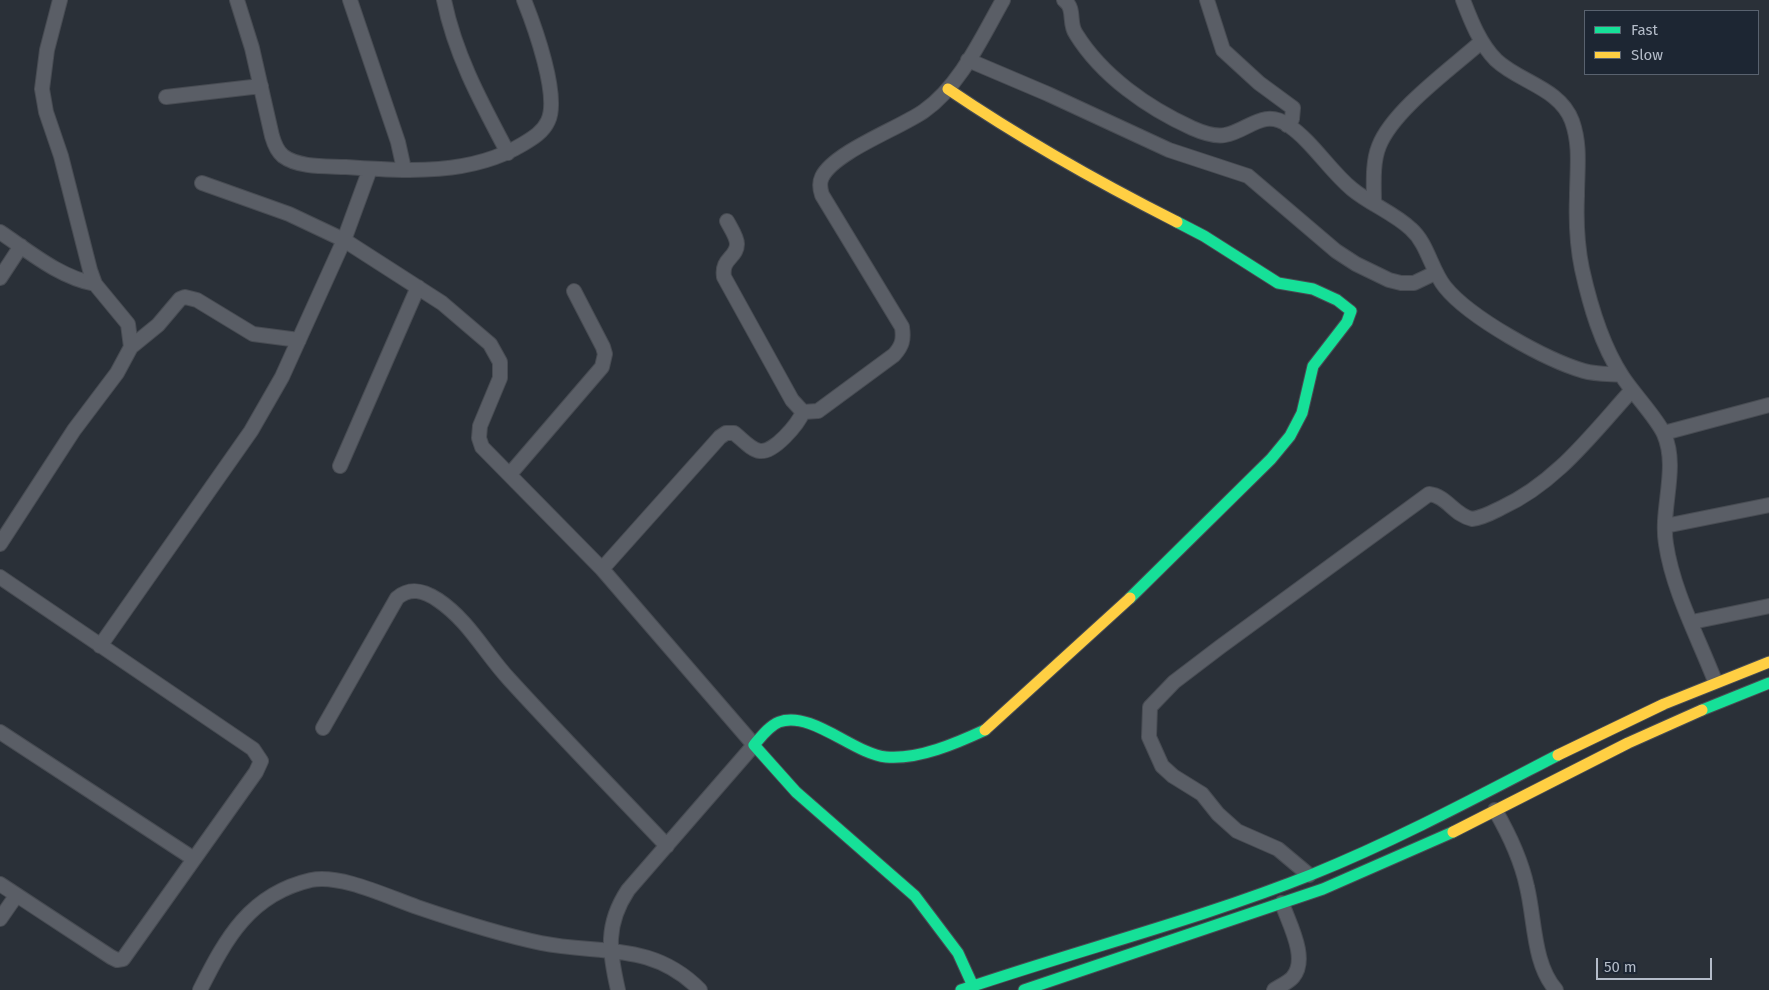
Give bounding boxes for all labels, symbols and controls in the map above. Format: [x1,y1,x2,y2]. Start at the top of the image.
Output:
legend [1584,10,1759,75]
text: Fast [1631,21,1658,39]
text: Slow [1631,46,1663,64]
scale bar [1599,948,1715,980]
text: 50 m [1604,958,1637,976]

